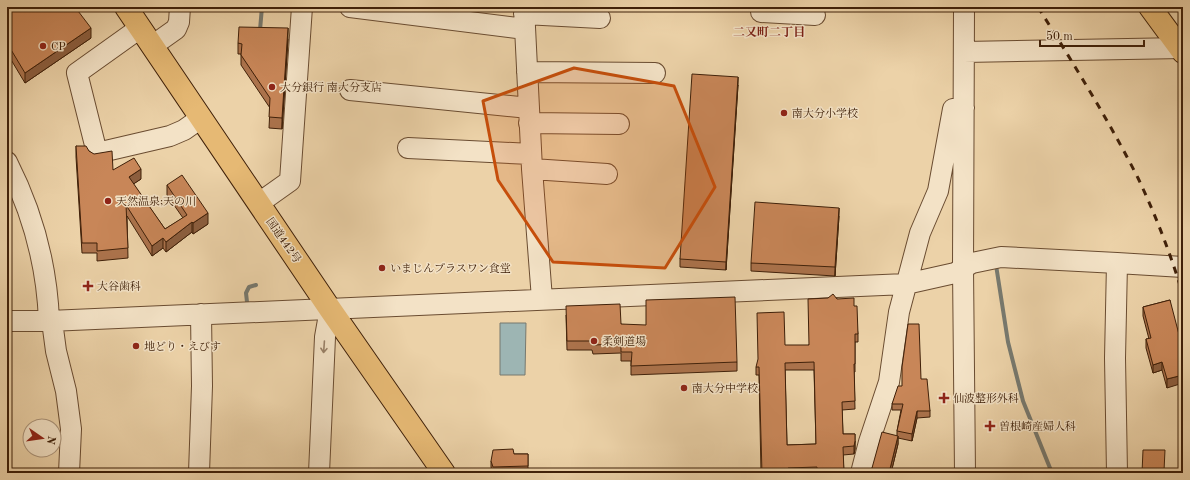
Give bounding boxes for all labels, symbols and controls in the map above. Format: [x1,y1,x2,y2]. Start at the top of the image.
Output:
scale bar [1040,22,1144,48]
district label: 二又町二丁目 [733,25,805,39]
text: 50 m [1046,30,1073,43]
marker: CP [38,41,48,51]
place label: CP [51,42,66,53]
place label: 大分銀行 南大分支店 [280,81,382,94]
marker: 大分銀行 南大分支店 [267,82,277,92]
place label: 南大分小学校 [792,107,858,120]
marker: 南大分小学校 [779,108,789,118]
place label: 天然温泉;天の川 [116,195,196,208]
marker: 天然温泉;天の川 [103,196,113,206]
street label: 国道442号 [263,215,304,265]
place label: いまじんプラスワン食堂 [390,262,511,275]
marker: いまじんプラスワン食堂 [377,263,387,273]
marker: 大谷歯科 [82,280,94,292]
place label: 大谷歯科 [97,280,141,293]
place label: 柔剣道場 [602,335,646,348]
marker: 柔剣道場 [589,336,599,346]
place label: 地どり・えびす [144,340,221,353]
one-way arrow [321,340,328,353]
marker: 地どり・えびす [131,341,141,351]
place label: 南大分中学校 [692,382,758,395]
marker: 南大分中学校 [679,383,689,393]
marker: 仙波整形外科 [938,392,950,404]
place label: 仙波整形外科 [953,392,1019,405]
north arrow [22,418,62,458]
marker: 曽根崎産婦人科 [984,420,996,432]
place label: 曽根崎産婦人科 [999,420,1076,433]
text: N [44,435,57,446]

